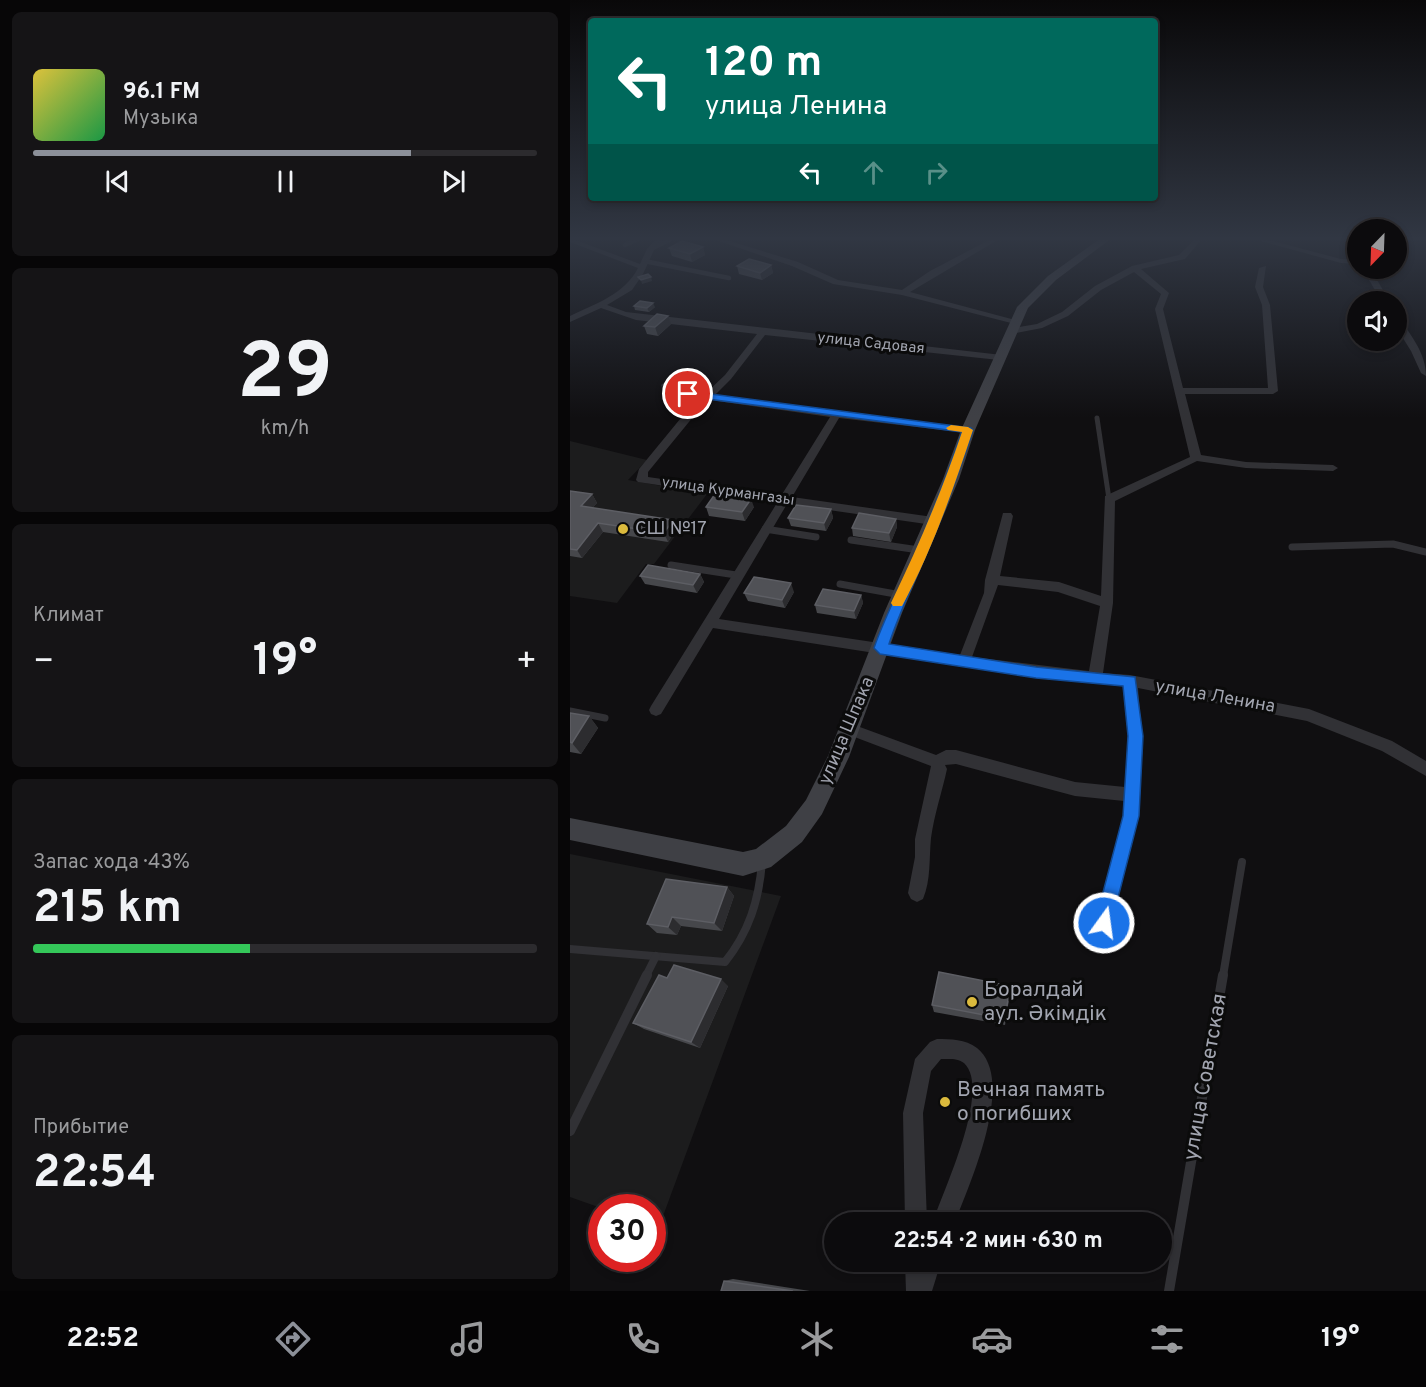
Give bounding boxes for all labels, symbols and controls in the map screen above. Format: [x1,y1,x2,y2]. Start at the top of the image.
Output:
text: 120 m [705,38,822,91]
icon: left [606,42,684,120]
text: 96.1 FM [123,79,200,106]
text: улица Ленина [705,90,887,124]
text: Музыка [123,106,198,132]
icon: left [794,156,827,189]
icon: ahead [857,156,890,189]
icon: right [920,156,953,189]
icon: previous [101,165,134,198]
icon: pause [269,165,302,198]
icon: next [437,165,470,198]
north arrow [1347,219,1407,279]
map controls [1347,219,1407,351]
button: sound [1347,291,1407,351]
text: 29 [237,327,333,426]
street label: улица Садовая [816,329,926,359]
pin [662,368,713,419]
icon: arrive [671,377,704,410]
text: km/h [261,416,309,442]
street label: улица Курмангазы [660,473,796,511]
place label: СШ №17 [635,518,707,541]
marker: СШ №17 [616,522,630,536]
text: Климат [33,603,104,629]
text: 19° [253,634,317,691]
text: − [33,642,54,684]
text: + [516,642,537,684]
street label: улица Шпака [814,674,880,788]
street label: улица Ленина [1153,675,1277,719]
text: Запас хода · 43% [33,850,190,876]
text: 215 km [33,881,182,938]
position arrow [1072,891,1136,955]
place label: Боралдай аул. Әкімдік [984,977,1107,1028]
street label: улица Советская [1178,991,1234,1163]
marker: Боралдай аул. Әкімдік [965,995,979,1009]
place label: Вечная память о погибших [957,1077,1105,1128]
marker: Вечная память о погибших [938,1095,952,1109]
text: Прибытие [33,1115,129,1141]
text: 22:54 [33,1146,156,1203]
speed limit sign: 30 [588,1194,666,1272]
text: 22:54 · 2 мин · 630 m [893,1228,1103,1255]
icon: directions [272,1318,314,1360]
icon: music [447,1318,489,1360]
icon: phone [622,1318,664,1360]
icon: climate [796,1318,838,1360]
icon: car [971,1318,1013,1360]
icon: filters [1146,1318,1188,1360]
text: 22:52 [66,1322,139,1356]
text: 19° [1321,1322,1360,1356]

